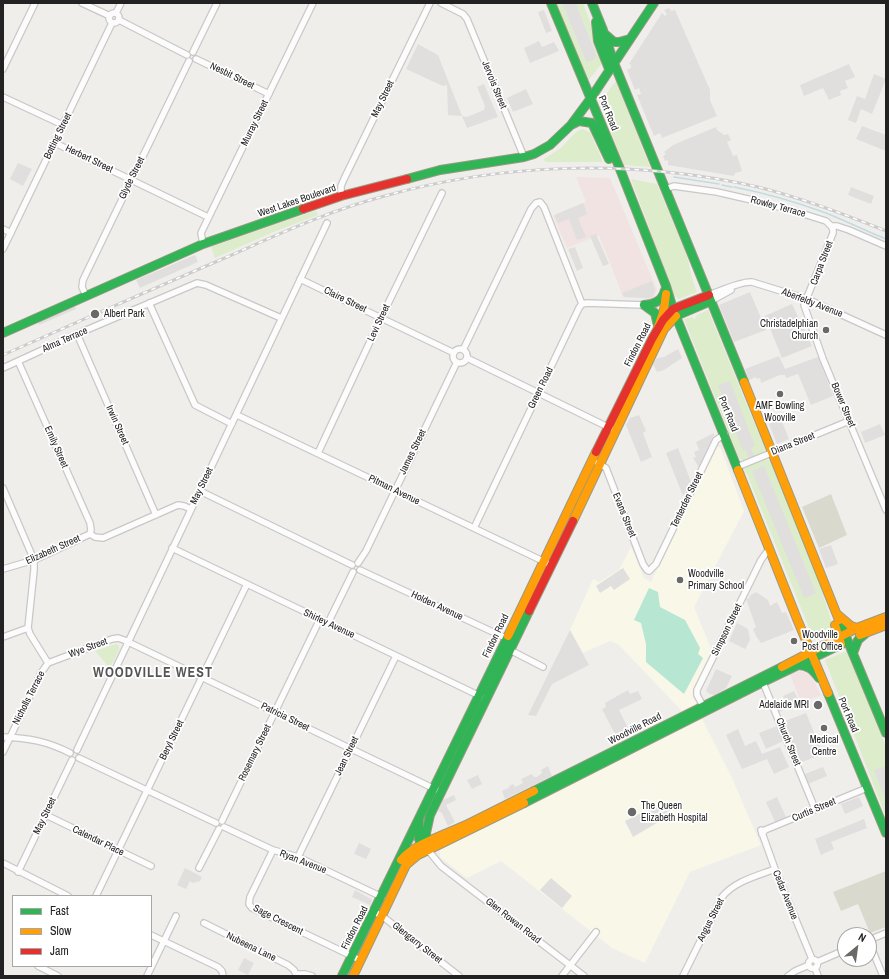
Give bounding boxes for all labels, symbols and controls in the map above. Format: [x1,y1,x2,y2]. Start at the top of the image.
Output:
street label: Jervois Street [479,59,509,111]
street label: Nesbit Street [208,60,256,92]
street label: May Street [369,79,397,119]
street label: Port Road [596,94,620,132]
street label: Murray Street [239,98,271,148]
street label: Botting Street [42,111,74,161]
street label: Herbert Street [63,142,115,176]
street label: Glyde Street [117,155,147,201]
street label: West Lakes Boulevard [256,182,338,220]
street label: Rowley Terrace [749,194,807,220]
street label: Carpa Street [808,239,836,287]
street label: Claire Street [322,285,368,315]
street label: Aberfeldy Avenue [780,286,844,320]
street label: Levi Street [365,302,393,344]
marker: Albert Park [89,308,101,320]
place label: Albert Park [104,308,145,320]
place label: Christadelphian Church [760,318,818,342]
street label: Findon Road [622,321,654,369]
street label: Alma Terrace [40,325,90,355]
marker: Christadelphian Church [821,325,831,335]
street label: Green Road [526,365,556,411]
street label: Bower Street [828,381,858,429]
marker: AMF Bowling Wooville [775,389,785,399]
street label: Port Road [716,395,740,433]
place label: AMF Bowling Wooville [756,400,804,424]
street label: Irwin Street [103,403,131,447]
street label: Emily Street [41,424,71,470]
street label: James Street [397,428,429,476]
street label: Diana Street [769,430,817,458]
street label: May Street [188,466,216,506]
street label: Tenterden Street [668,470,706,530]
street label: Pitman Avenue [366,472,422,508]
street label: Evans Street [610,491,638,539]
street label: Elizabeth Street [24,533,82,567]
place label: Woodville Primary School [688,568,744,592]
marker: Woodville Primary School [675,575,685,585]
street label: Holden Avenue [409,589,465,623]
street label: Simpson Street [709,602,745,658]
street label: Shirley Avenue [301,607,357,641]
street label: Findon Road [480,612,512,660]
place label: Woodville Post Office [802,629,842,652]
street label: Wye Street [67,635,109,661]
marker: Woodville Post Office [789,636,799,646]
district label: WOODVILLE WEST [93,665,213,681]
street label: Nicholls Terrace [10,669,48,727]
street label: Port Road [835,696,861,734]
place label: Adelaide MRI [759,699,809,711]
marker: Adelaide MRI [812,699,824,711]
street label: Patricia Street [259,700,311,734]
street label: Woodville Road [607,711,663,747]
street label: Church Street [773,716,803,768]
street label: Beryl Street [157,718,187,762]
street label: Rosemary Street [236,723,274,783]
marker: Medical Centre [819,723,829,733]
place label: Medical Centre [810,734,838,758]
street label: Jean Street [332,735,362,777]
street label: Curtis Street [790,795,838,825]
street label: May Street [31,796,59,836]
place label: The Queen Elizabeth Hospital [641,800,708,824]
marker: The Queen Elizabeth Hospital [626,806,638,818]
street label: Calendar Place [70,823,126,859]
street label: Ryan Avenue [278,848,328,876]
street label: Cedar Avenue [770,869,800,921]
legend [12,895,152,967]
street label: Glen Rowan Road [483,896,543,946]
street label: Angus Street [695,896,727,944]
street label: Sage Crescent [251,902,305,938]
text: Fast [50,903,69,919]
street label: Findon Road [339,904,371,952]
street label: Glengarry Street [390,920,444,966]
text: Slow [50,923,71,939]
north arrow [837,927,877,967]
street label: Nubeena Lane [224,930,278,964]
text: N [856,930,869,945]
text: Jam [50,943,69,959]

